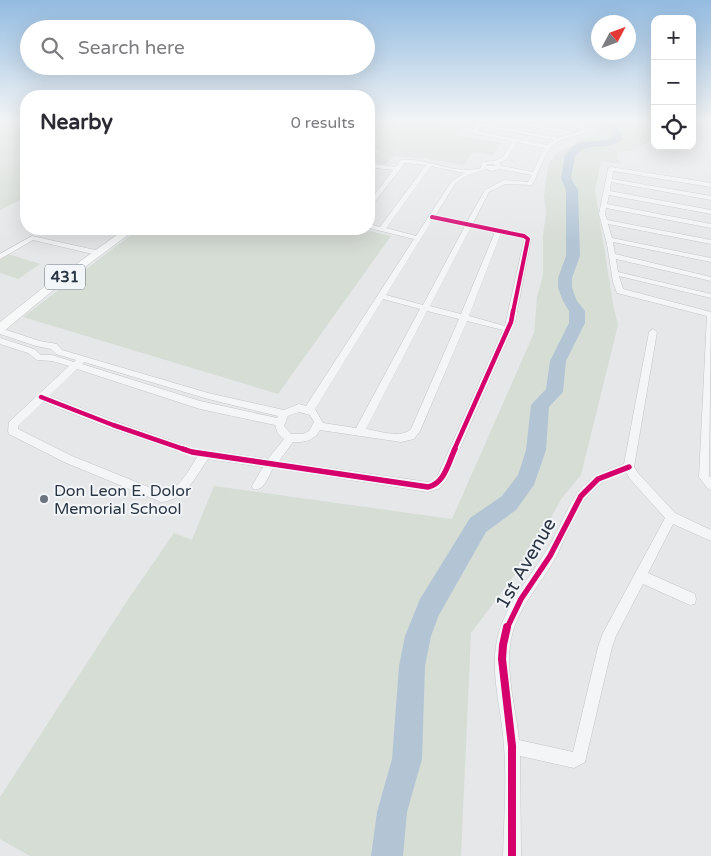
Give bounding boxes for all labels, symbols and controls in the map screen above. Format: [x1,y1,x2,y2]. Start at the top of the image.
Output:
north arrow [591,15,636,60]
map controls [651,15,696,150]
button: + [651,15,696,60]
search box [20,20,375,75]
icon: search [38,34,66,62]
text: Search here [78,37,185,59]
button: − [651,60,696,105]
button: locate [651,105,696,150]
text: Nearby [40,110,113,135]
text: 0 results [291,113,355,133]
road number: 431 [45,264,85,290]
place label: Don Leon E. Dolor Memorial School [54,481,192,519]
marker: Don Leon E. Dolor Memorial School [38,493,50,505]
street label: 1st Avenue [491,514,561,613]

